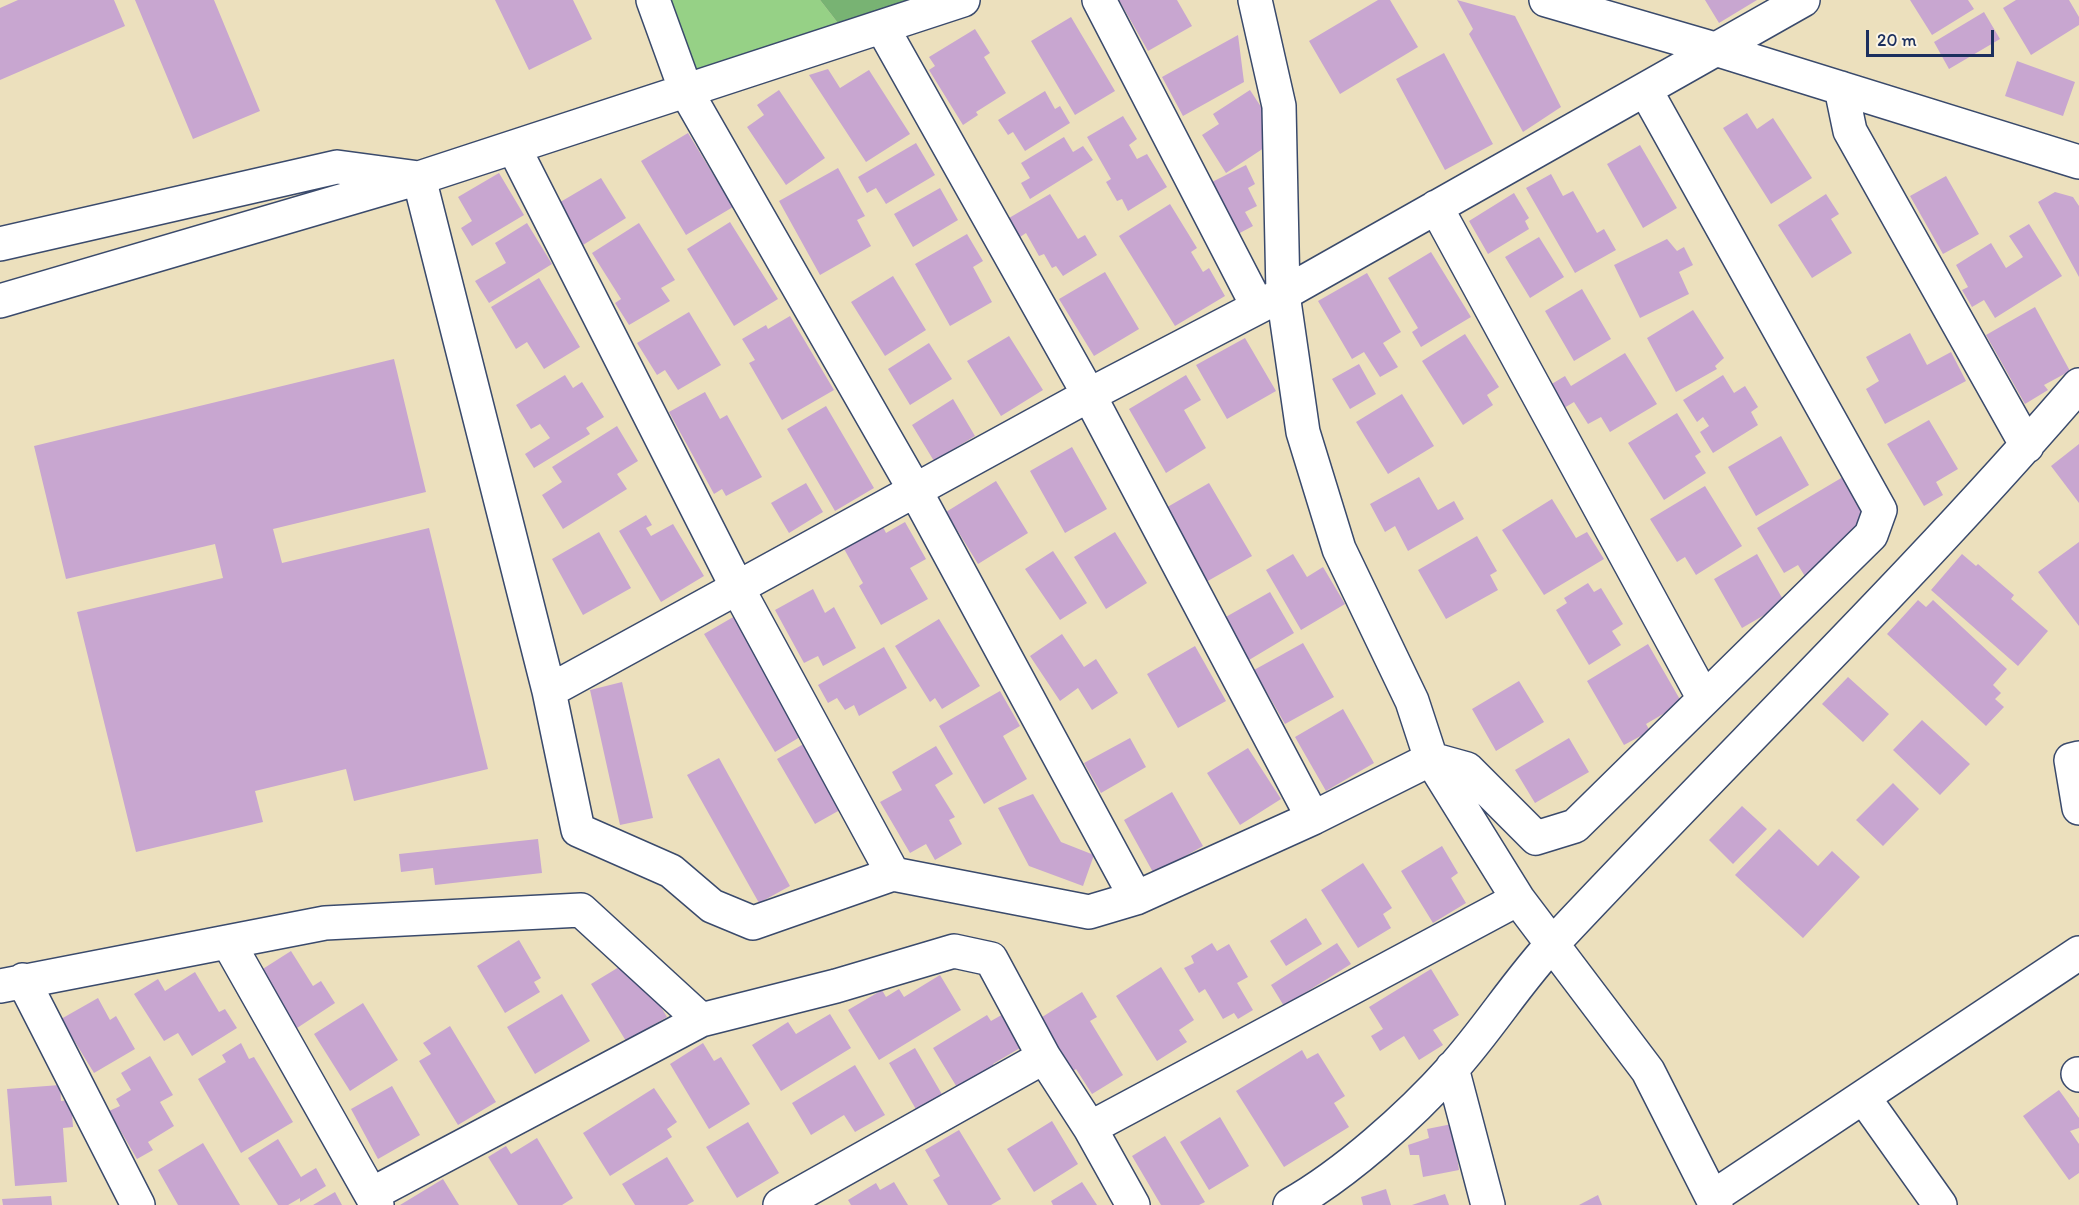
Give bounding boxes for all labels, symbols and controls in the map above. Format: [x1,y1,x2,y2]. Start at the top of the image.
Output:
scale bar [1869,18,1996,56]
text: 20 m [1877,29,1917,51]

